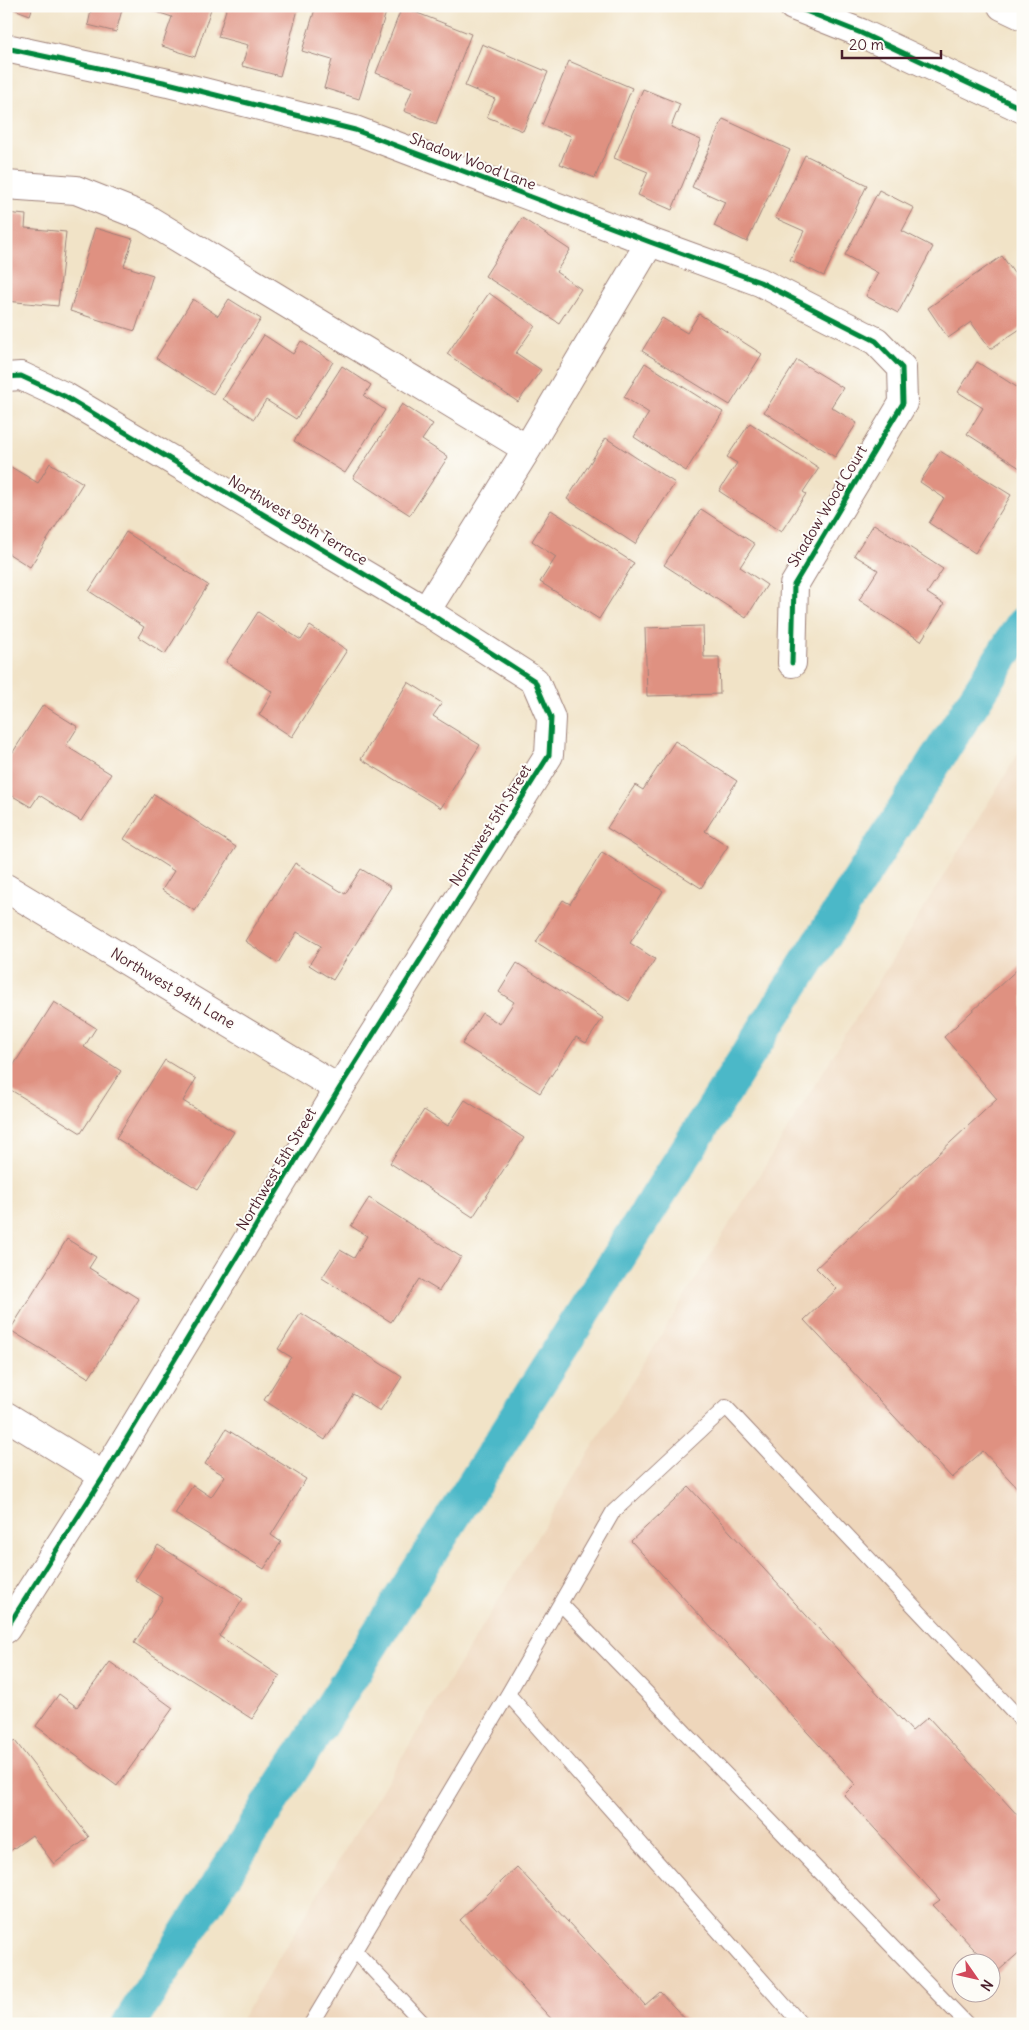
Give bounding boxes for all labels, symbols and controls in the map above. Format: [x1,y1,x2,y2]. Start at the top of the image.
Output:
scale bar [842,28,940,60]
text: 20 m [849,35,884,54]
street label: Shadow Wood Lane [407,128,539,194]
street label: Shadow Wood Court [783,442,871,570]
street label: Northwest 95th Terrace [225,471,371,569]
street label: Northwest 5th Street [445,761,535,889]
street label: Northwest 94th Lane [107,943,239,1033]
street label: Northwest 5th Street [232,1104,320,1234]
north arrow [952,1952,1002,2002]
text: N [977,1976,997,1994]

